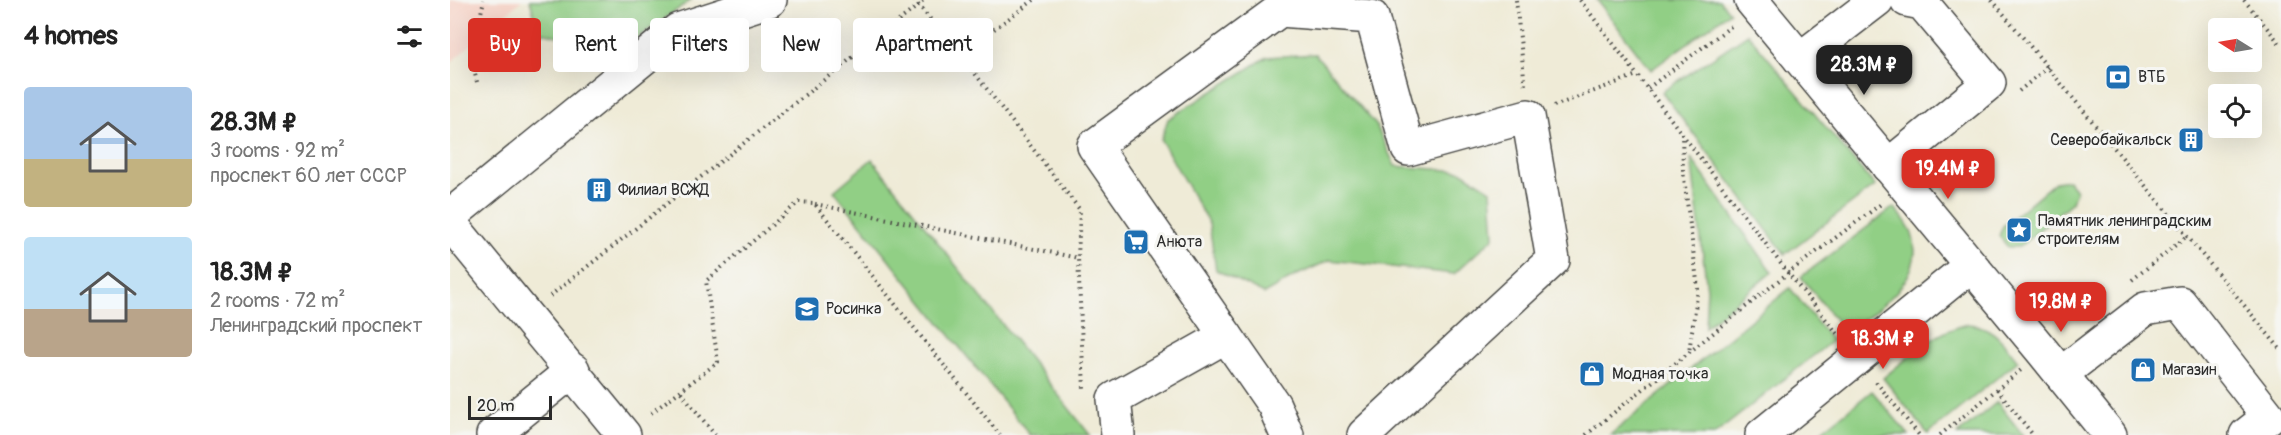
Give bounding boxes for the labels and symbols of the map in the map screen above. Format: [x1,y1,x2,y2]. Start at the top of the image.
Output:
north arrow [2208,18,2262,72]
pin: 28.3M ₽ [1809,45,1919,96]
bank icon: ВТБ [2103,62,2133,92]
place label: ВТБ [2138,67,2166,87]
building icon: Северобайкальск [2176,125,2206,155]
place label: Северобайкальск [2050,130,2172,150]
pin: 19.4M ₽ [1893,149,2003,200]
building icon: Филиал ВСЖД [584,175,614,205]
place label: Филиал ВСЖД [618,180,709,200]
place label: Памятник ленинградским строителям [2038,211,2211,249]
place icon: Памятник ленинградским строителям [2004,215,2034,245]
supermarket icon: Анюта [1121,227,1151,257]
place label: Анюта [1156,232,1202,252]
pin: 19.8M ₽ [2006,282,2116,333]
school or university icon: Росинка [792,294,822,324]
place label: Росинка [826,299,881,319]
pin: 18.3M ₽ [1828,319,1938,370]
shop icon: Магазин [2128,355,2158,385]
shop icon: Модная точка [1577,359,1607,389]
place label: Магазин [2162,360,2217,380]
place label: Модная точка [1612,364,1709,384]
scale bar [468,393,552,420]

